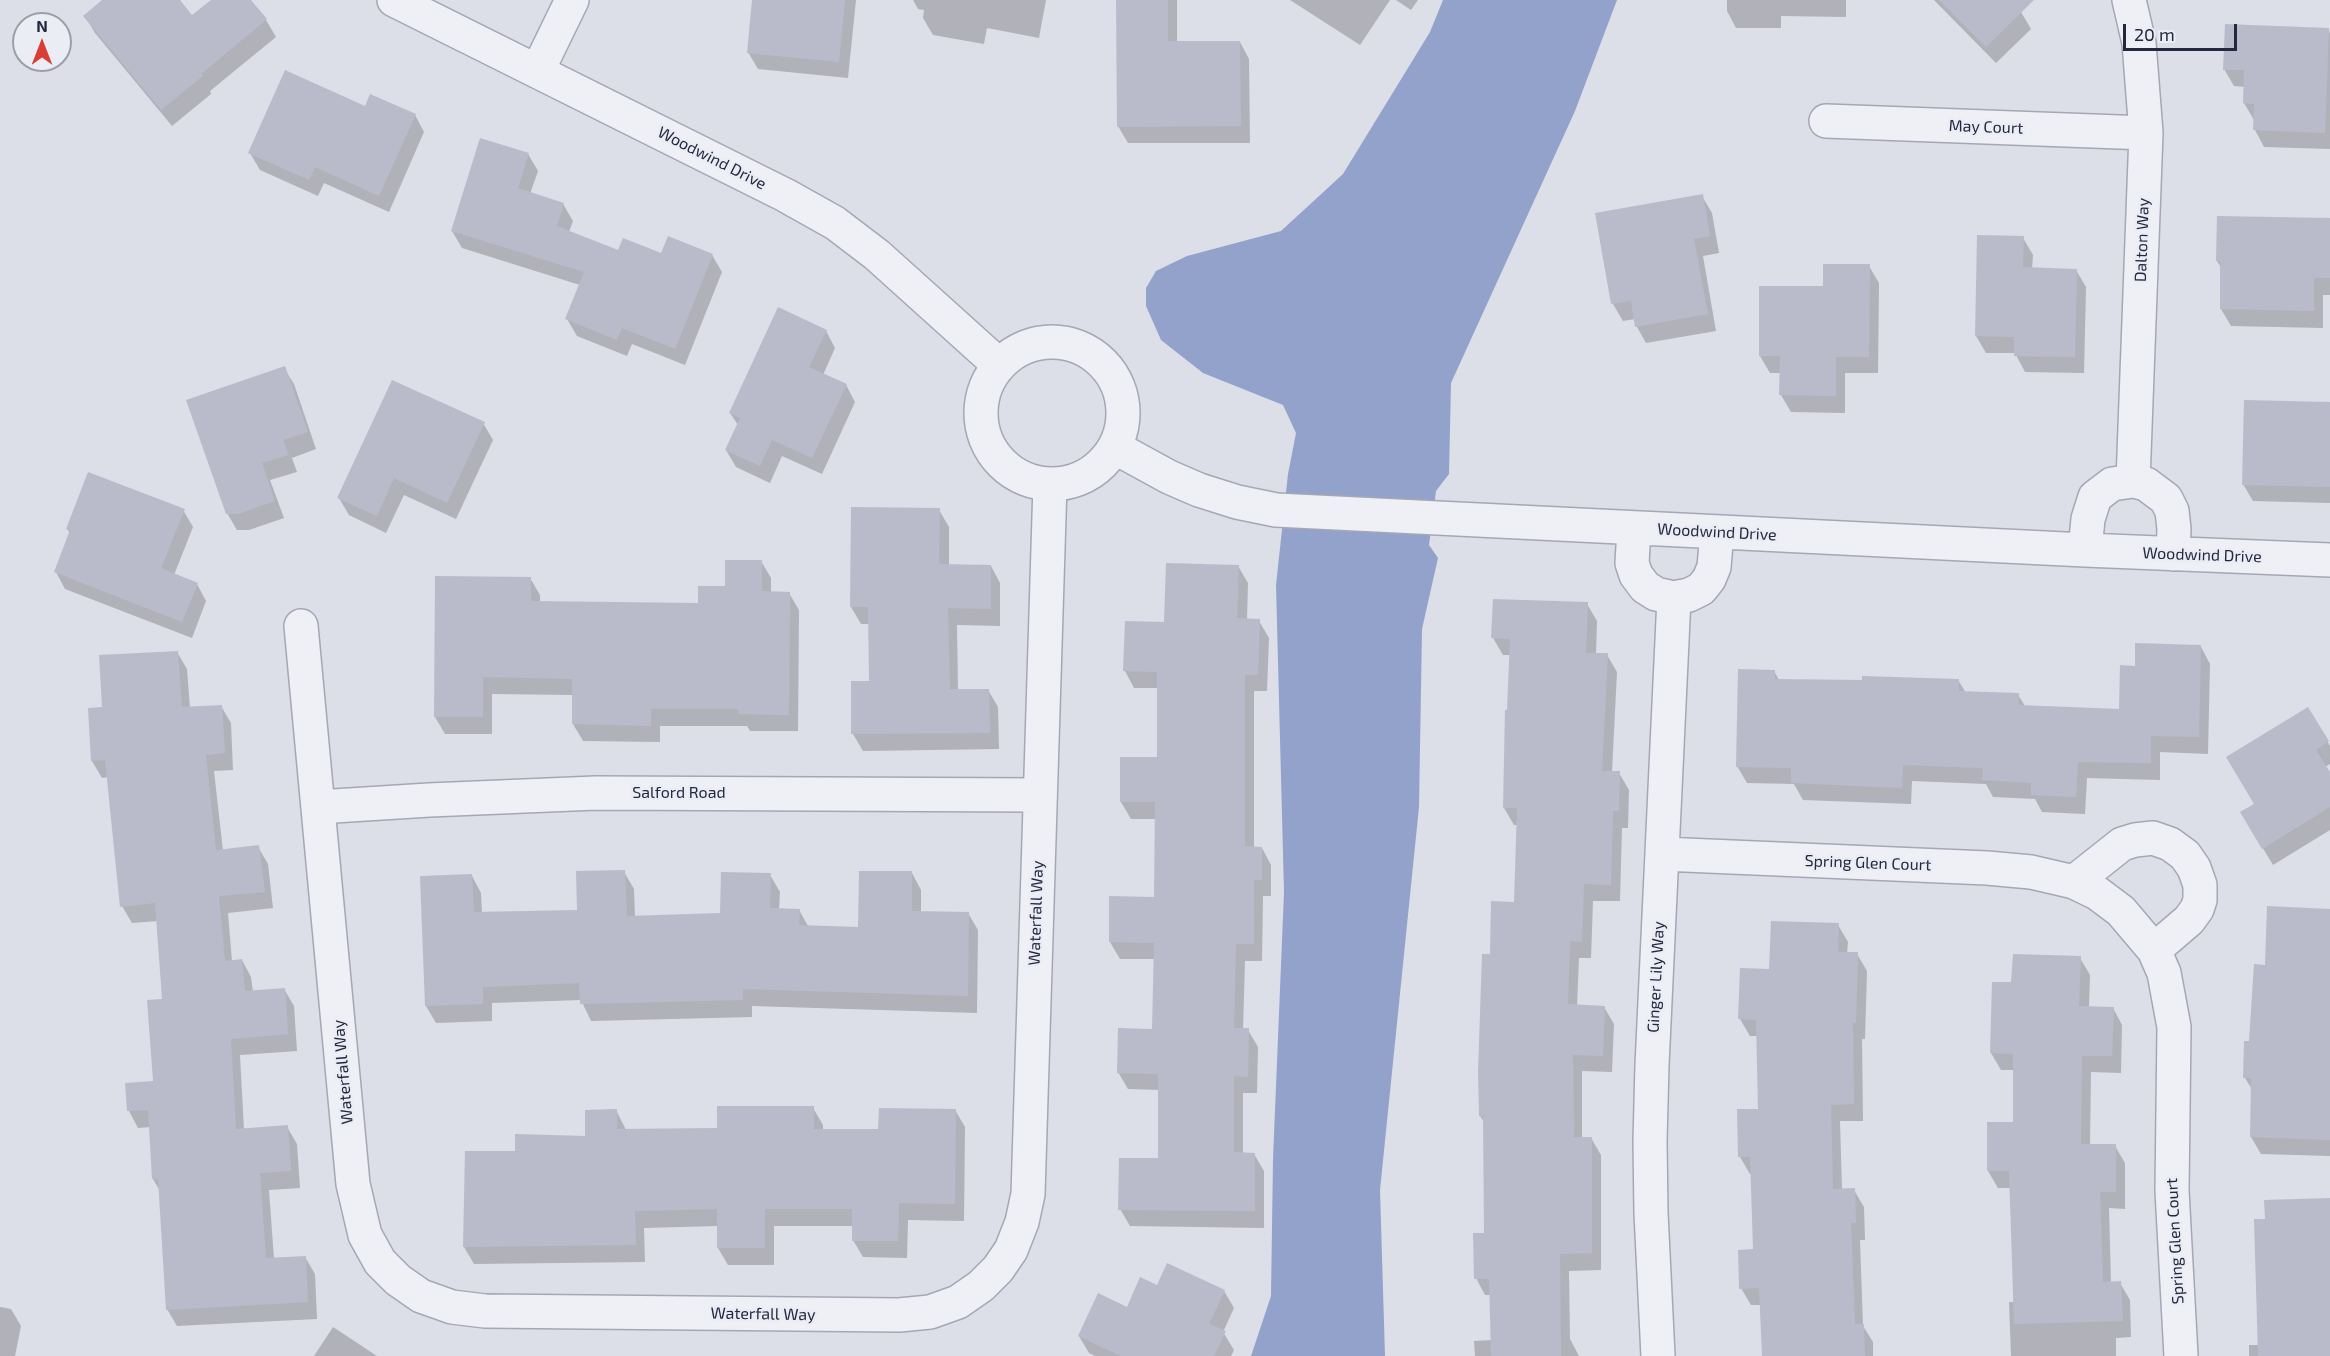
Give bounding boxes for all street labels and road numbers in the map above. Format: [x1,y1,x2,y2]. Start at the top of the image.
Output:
street label: May Court [1948,116,2024,138]
street label: Woodwind Drive [654,122,770,194]
street label: Dalton Way [2131,198,2153,282]
street label: Woodwind Drive [1657,519,1777,545]
street label: Woodwind Drive [2142,543,2262,567]
street label: Salford Road [632,783,726,803]
street label: Spring Glen Court [1804,851,1932,875]
street label: Waterfall Way [1025,860,1047,966]
street label: Ginger Lily Way [1643,921,1669,1033]
street label: Waterfall Way [329,1019,357,1125]
street label: Spring Glen Court [2162,1177,2188,1305]
street label: Waterfall Way [710,1303,816,1325]

